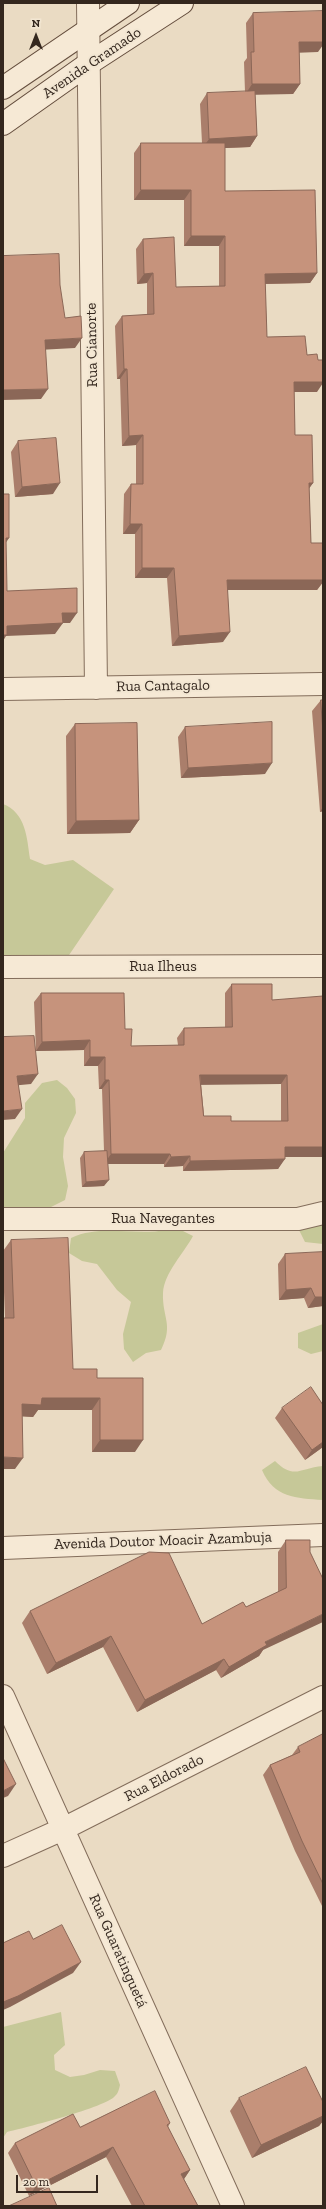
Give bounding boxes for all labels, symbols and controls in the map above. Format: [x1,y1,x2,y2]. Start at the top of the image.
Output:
north arrow [16,16,56,56]
text: N [32,17,40,30]
street label: Avenida Gramado [39,23,145,103]
street label: Rua Cianorte [82,303,102,387]
street label: Rua Cantagalo [116,676,210,696]
street label: Rua Ilheus [129,958,197,976]
street label: Rua Navegantes [111,1210,215,1228]
street label: Avenida Doutor Moacir Azambuja [54,1528,272,1554]
street label: Rua Eldorado [121,1750,207,1806]
street label: Rua Guaratinguetá [85,1891,151,2011]
scale bar [18,2167,100,2193]
text: 20 m [23,2175,49,2189]

